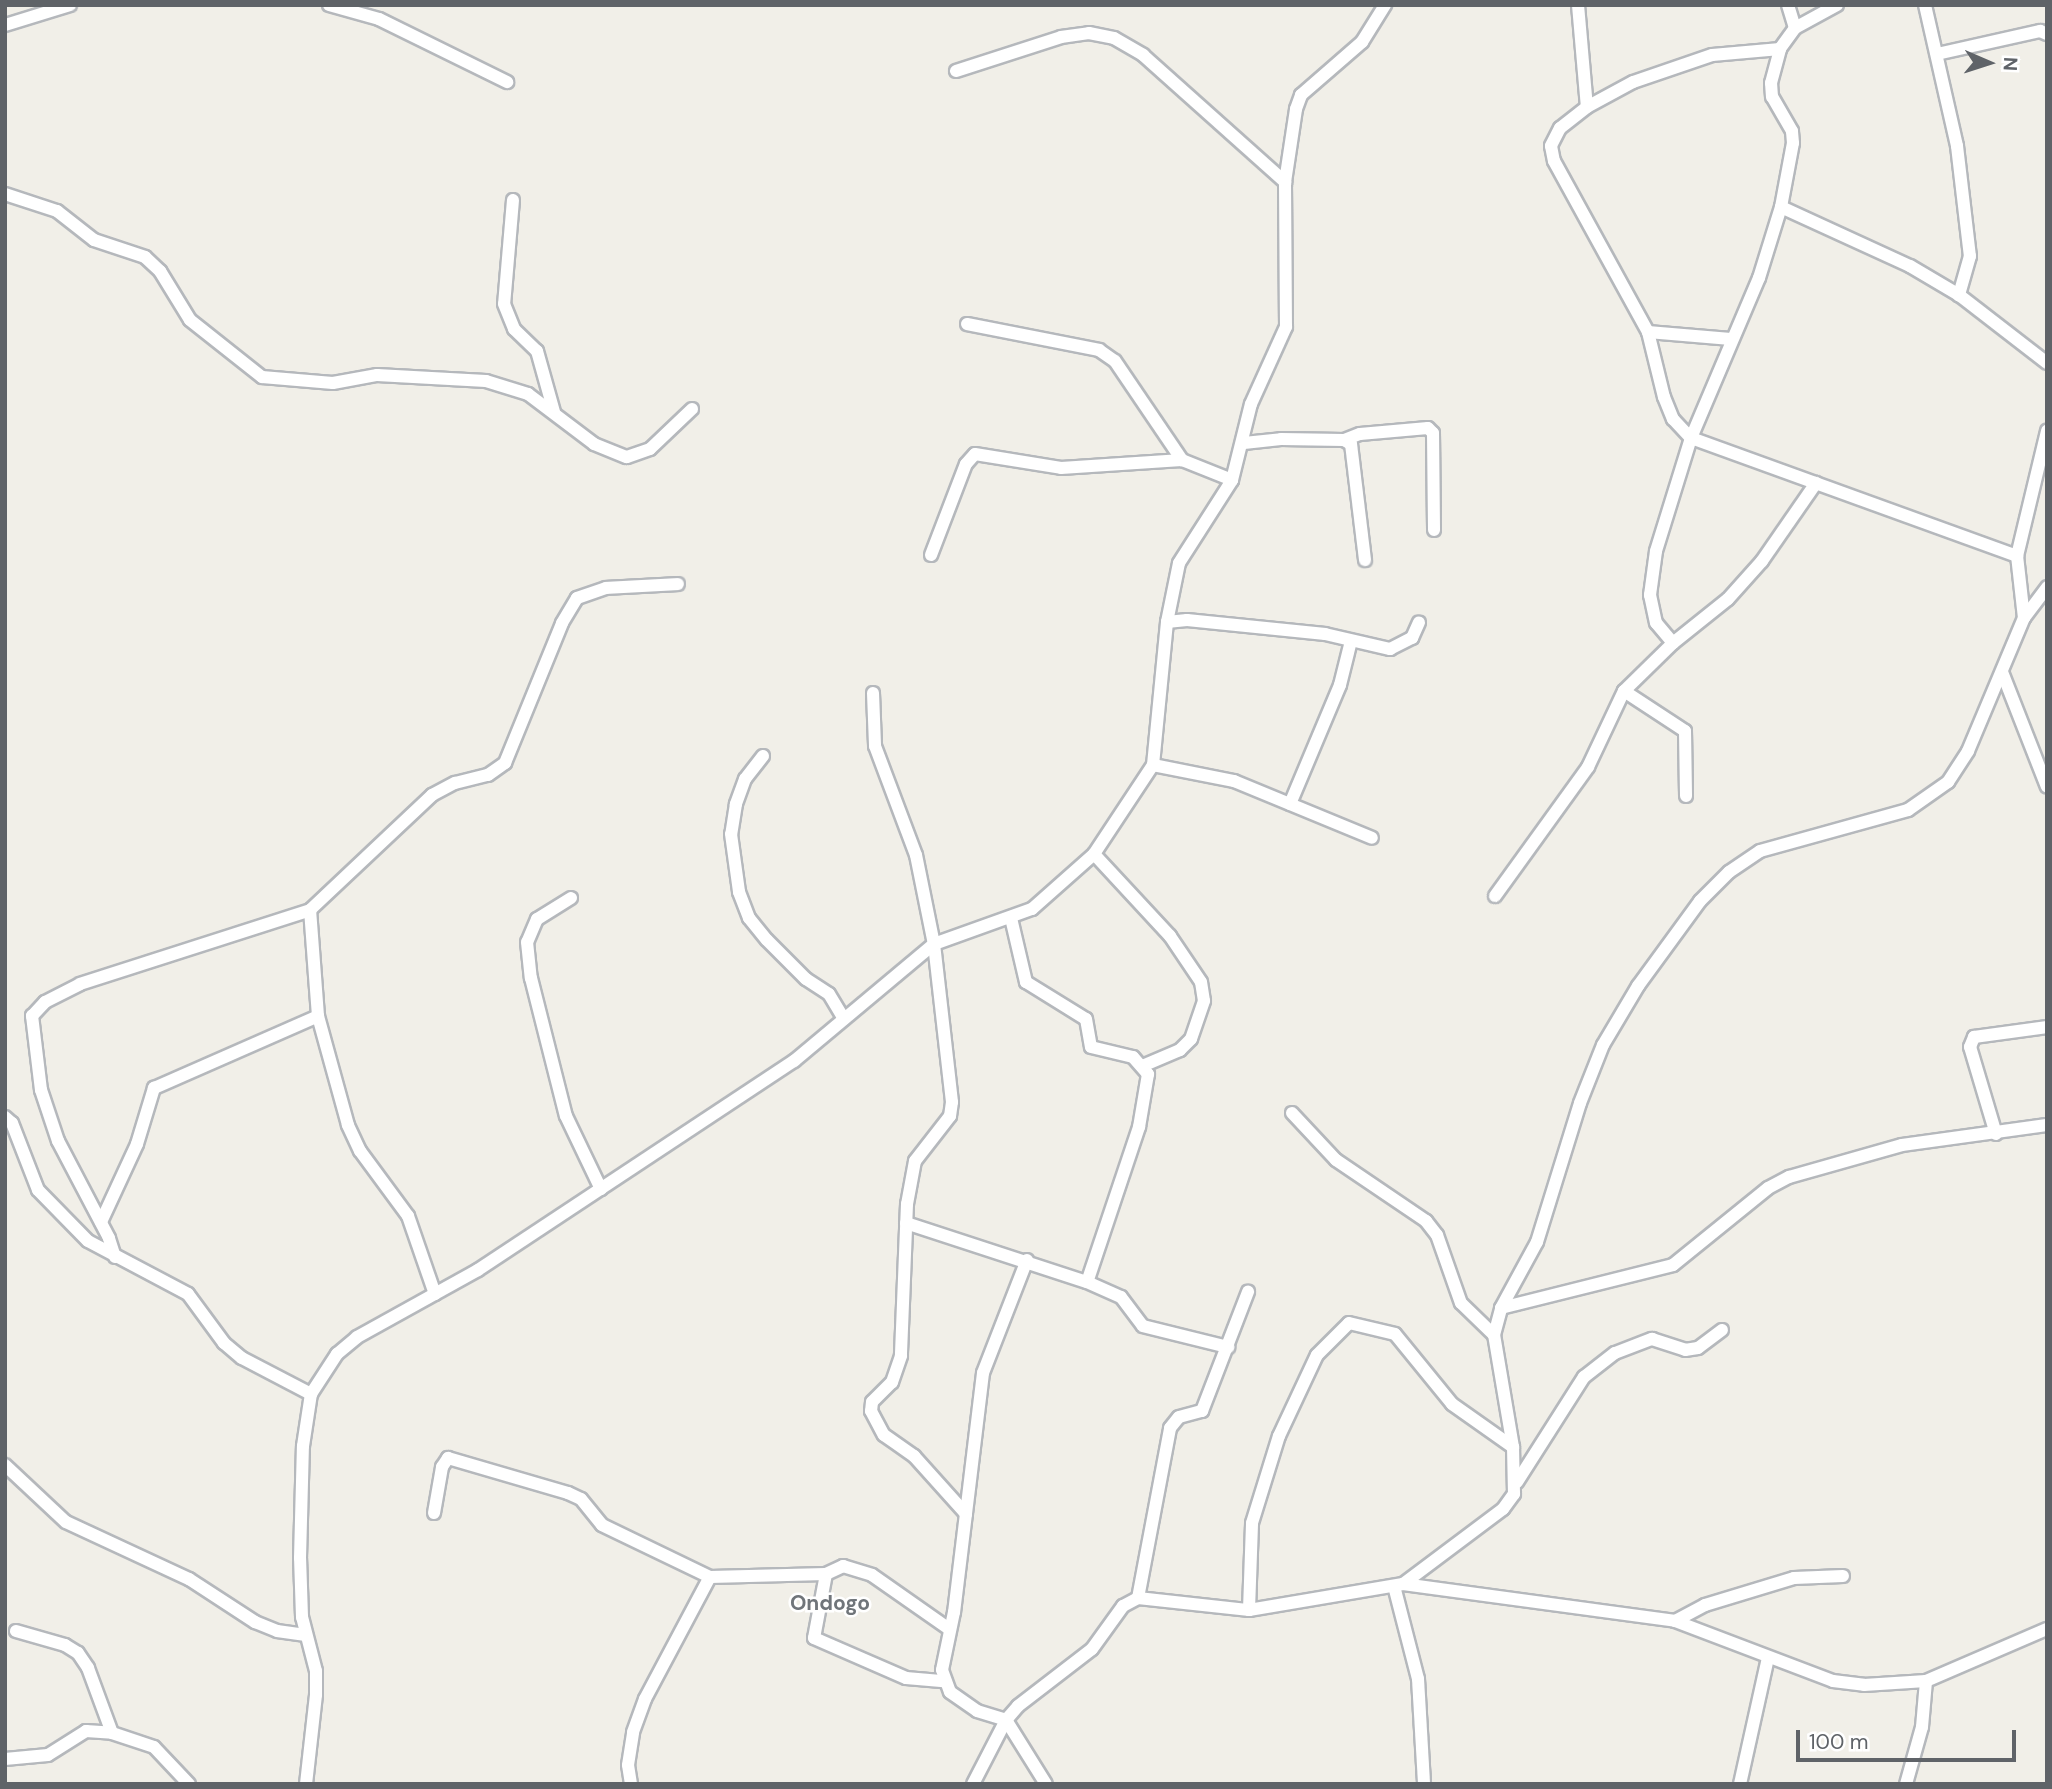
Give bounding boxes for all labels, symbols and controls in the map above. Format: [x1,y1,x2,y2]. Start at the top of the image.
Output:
north arrow [1954,28,2024,98]
text: N [1998,57,2023,72]
district label: Ondogo [790,1590,870,1616]
scale bar [1800,1716,2021,1760]
text: 100 m [1809,1728,1869,1756]

